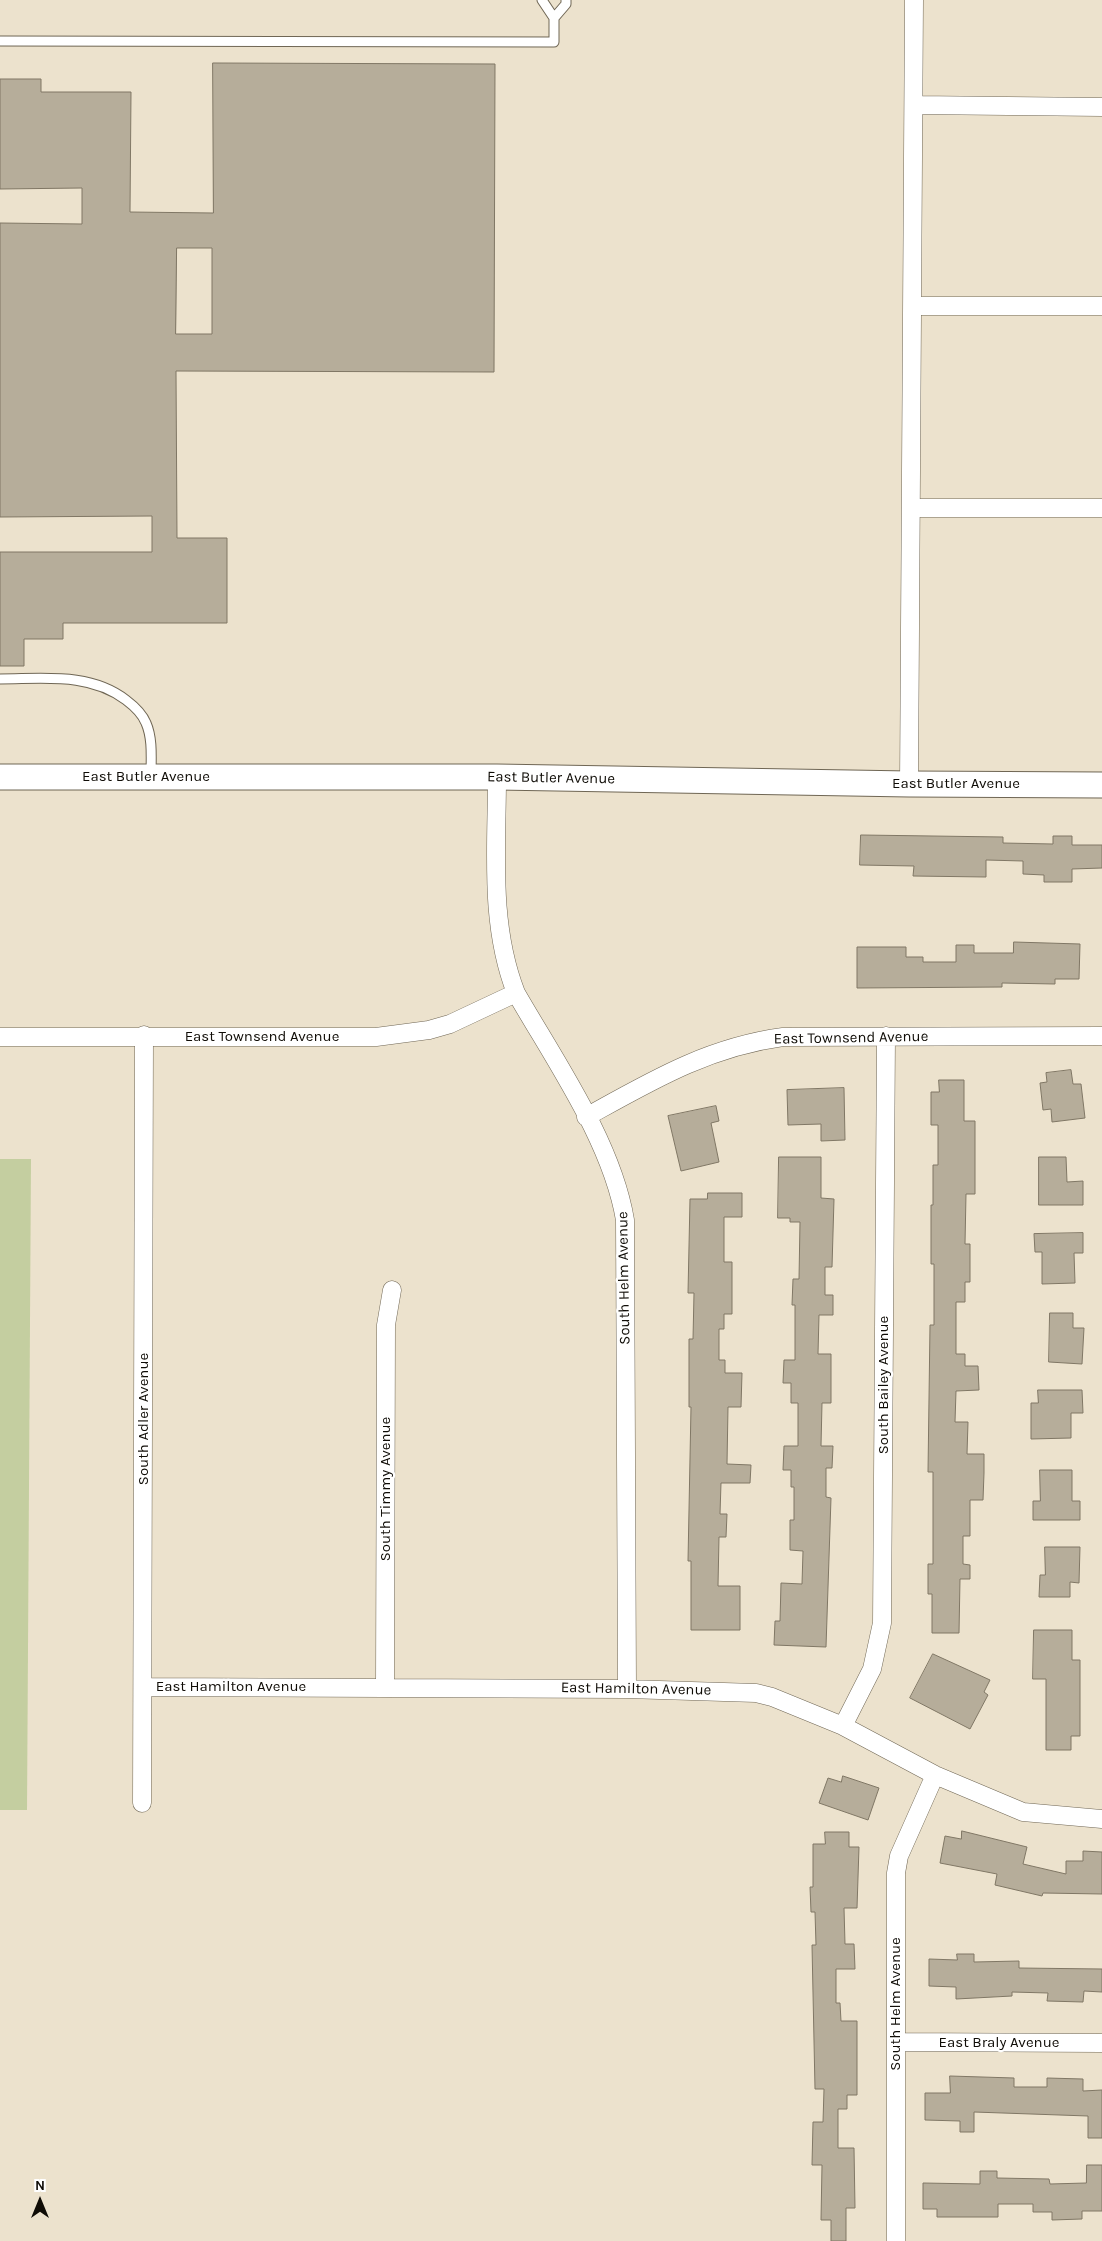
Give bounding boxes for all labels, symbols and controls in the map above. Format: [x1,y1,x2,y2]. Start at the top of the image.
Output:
street label: East Butler Avenue [82,768,210,786]
street label: East Butler Avenue [487,768,615,788]
street label: East Butler Avenue [892,775,1020,793]
street label: East Townsend Avenue [185,1028,339,1046]
street label: East Townsend Avenue [774,1028,928,1048]
street label: South Helm Avenue [614,1211,634,1345]
street label: South Bailey Avenue [875,1316,893,1454]
street label: South Adler Avenue [135,1353,153,1485]
street label: South Timmy Avenue [377,1417,395,1561]
street label: East Hamilton Avenue [156,1678,306,1696]
street label: East Hamilton Avenue [561,1679,711,1699]
street label: South Helm Avenue [887,1937,905,2071]
street label: East Braly Avenue [939,2034,1059,2052]
north arrow [15,2176,65,2226]
text: N [35,2177,45,2194]

